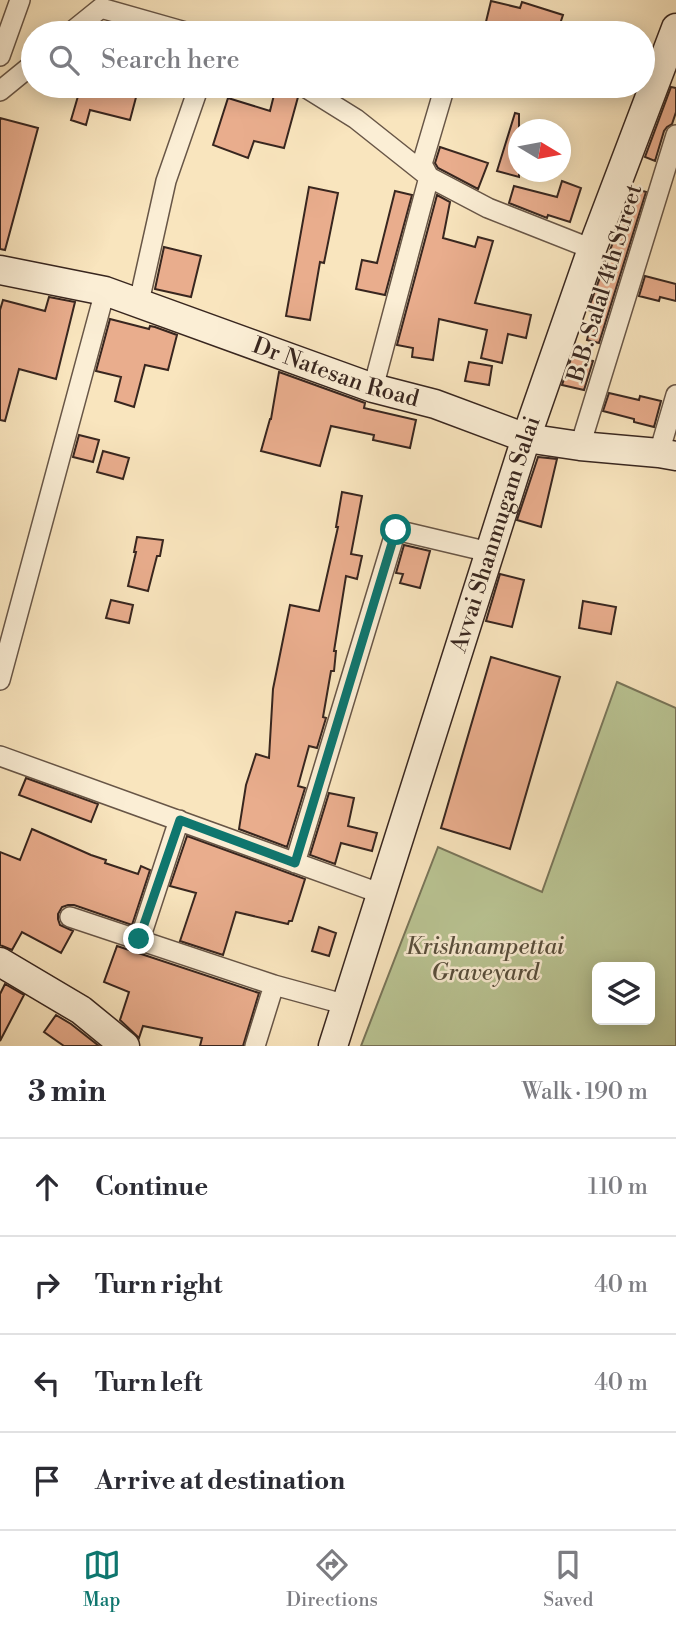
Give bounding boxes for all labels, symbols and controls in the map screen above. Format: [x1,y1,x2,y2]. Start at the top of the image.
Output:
search box [21,21,655,98]
icon: search [45,41,83,79]
text: Search here [101,44,240,76]
north arrow [508,119,571,182]
street label: B.B. Salal 4th Street [561,181,648,386]
street label: Dr Natesan Road [249,332,422,413]
street label: Avvai Shanmugam Salai [445,412,547,657]
route start [380,514,411,545]
route end [123,923,154,954]
park label: Krishnampettai Graveyard [406,933,565,987]
map controls [592,962,655,1025]
button: layers [592,962,655,1025]
text: 3 min [28,1073,106,1111]
text: Walk · 190 m [522,1078,648,1106]
icon: ahead [28,1168,66,1206]
text: Continue [95,1171,208,1203]
text: 110 m [588,1173,648,1201]
icon: right [28,1266,66,1304]
text: Turn right [95,1269,223,1301]
text: 40 m [594,1271,648,1299]
icon: left [28,1364,66,1402]
text: Turn left [95,1367,203,1399]
text: 40 m [594,1369,648,1397]
icon: arrive [28,1462,66,1500]
text: Arrive at destination [95,1465,345,1497]
tab: Map [83,1546,121,1612]
tab: Directions [286,1546,378,1612]
tab: Saved [543,1546,593,1612]

